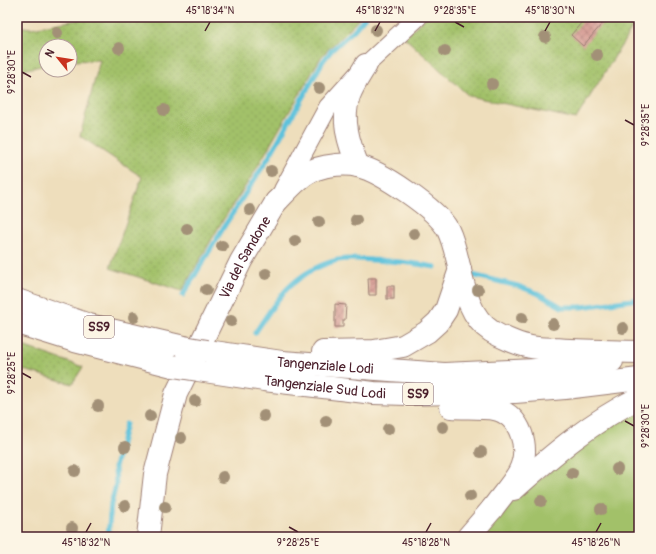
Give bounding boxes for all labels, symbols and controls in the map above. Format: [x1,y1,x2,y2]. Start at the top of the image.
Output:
text: 45°18'34"N [186,5,235,17]
text: 45°18'32"N [356,5,404,17]
text: 9°28'35"E [434,5,476,17]
text: 45°18'30"N [525,5,575,17]
north arrow [38,38,78,78]
text: N [42,46,58,60]
text: 9°28'30"E [6,50,18,94]
text: 9°28'35"E [640,104,652,146]
street label: Via del Sandone [215,213,274,302]
road number: SS9 [84,316,114,338]
text: 9°28'25"E [6,352,18,394]
street label: Tangenziale Lodi [276,353,375,377]
street label: Tangenziale Sud Lodi [263,372,386,402]
road number: SS9 [403,383,433,405]
text: 9°28'30"E [640,404,652,448]
text: 45°18'32"N [62,537,110,549]
text: 9°28'25"E [277,537,319,549]
text: 45°18'28"N [402,537,450,549]
text: 45°18'26"N [572,537,621,549]

